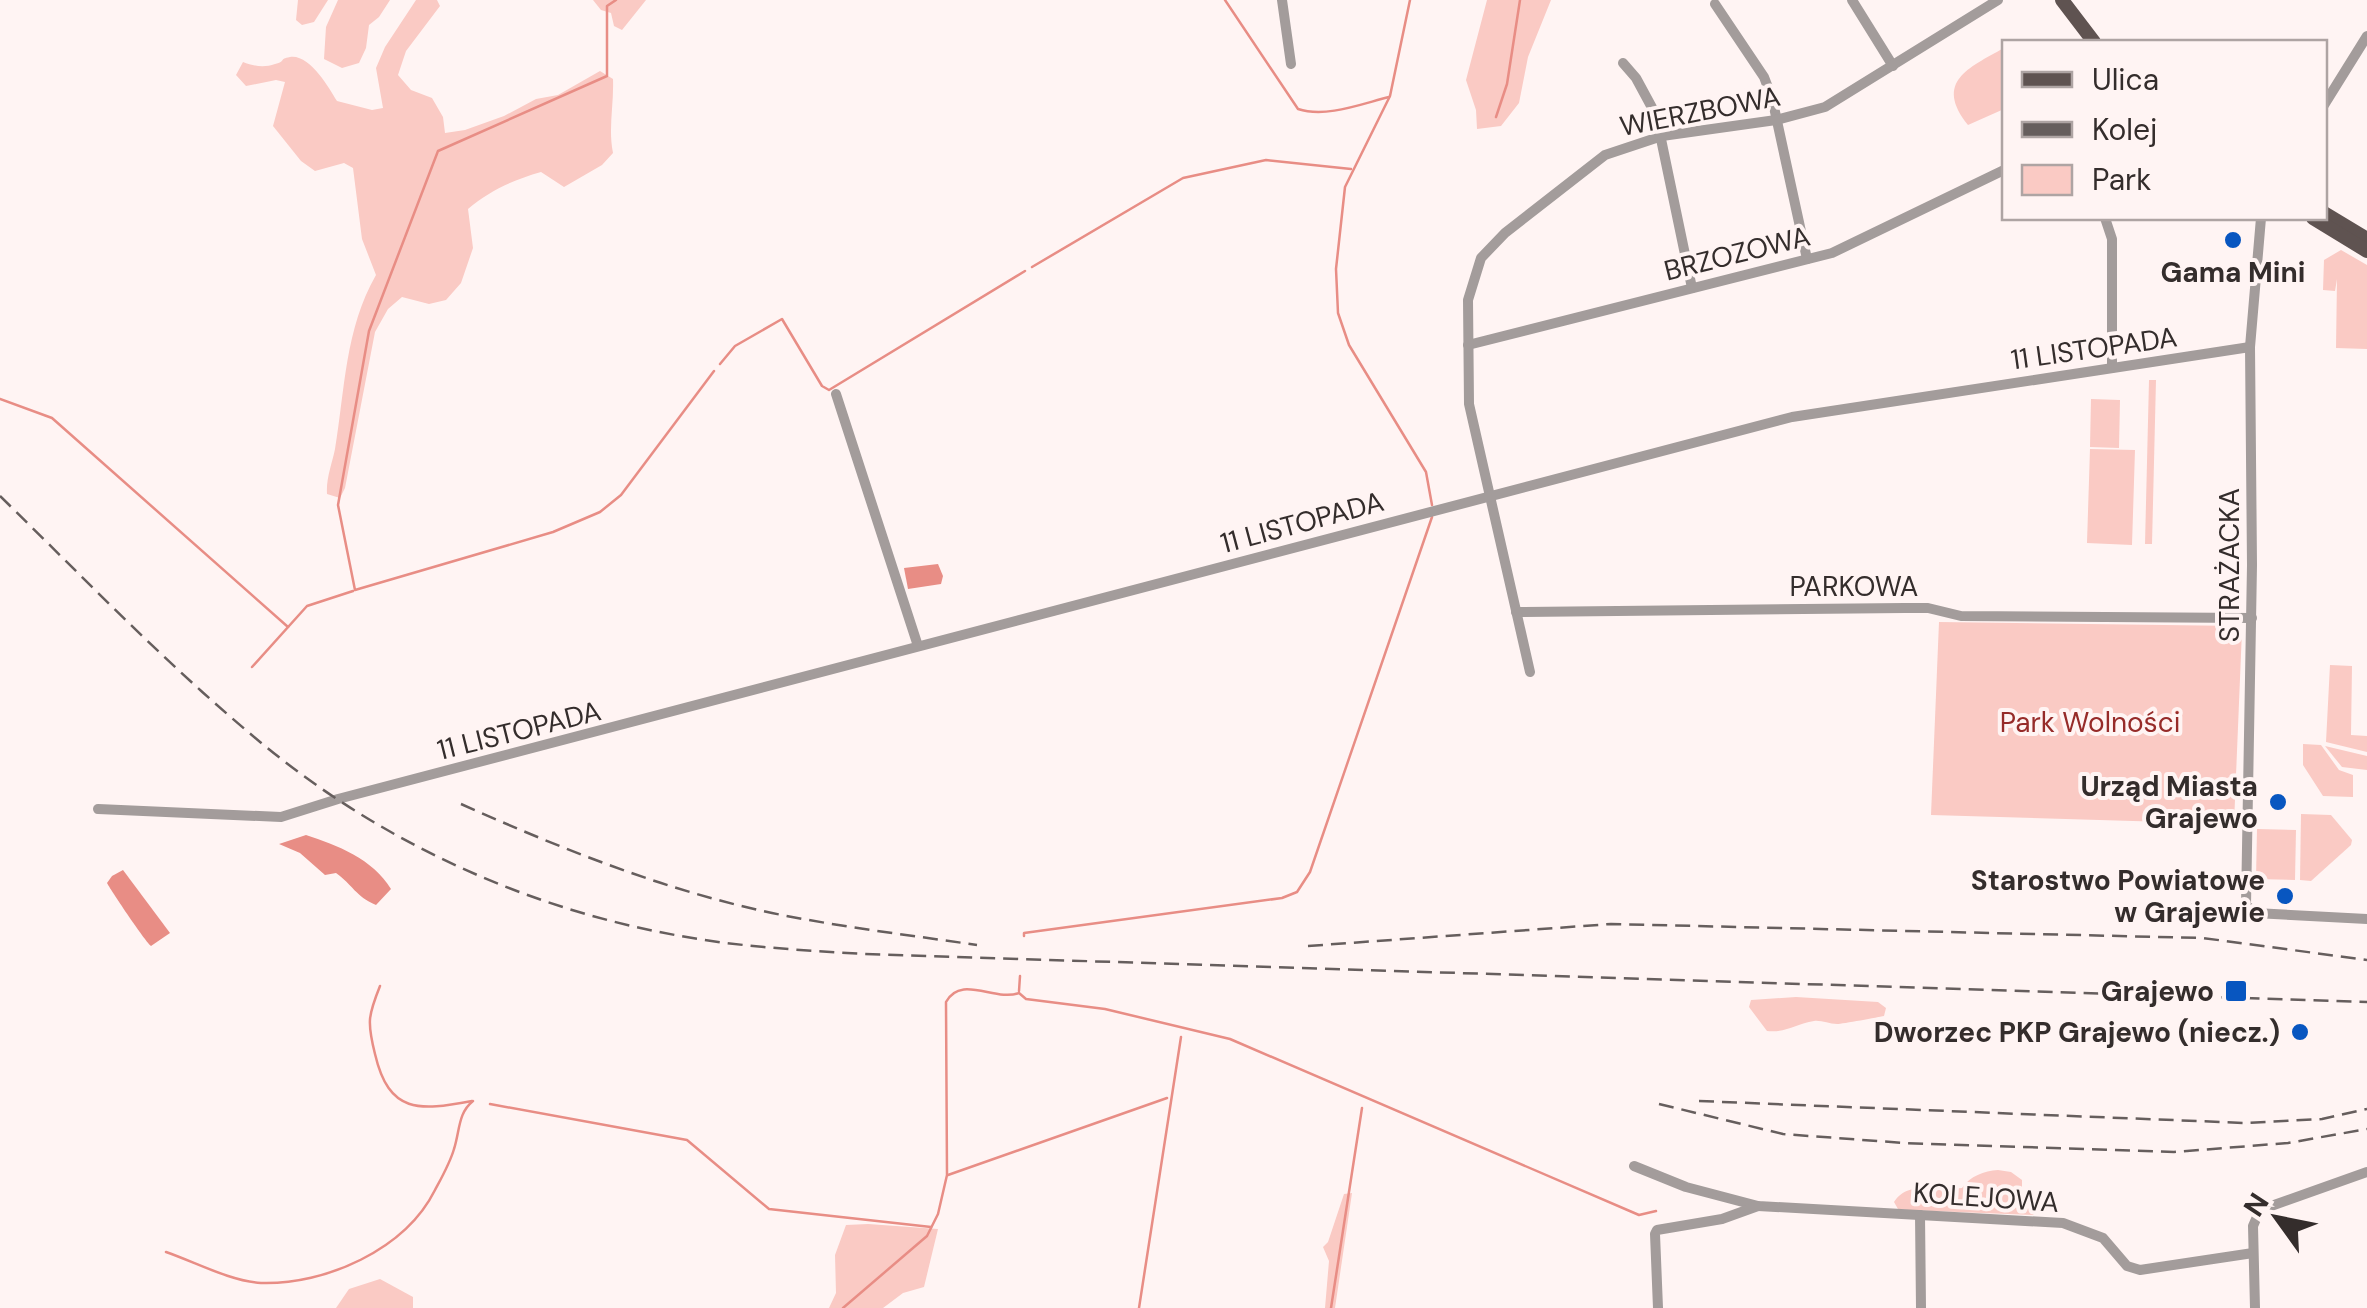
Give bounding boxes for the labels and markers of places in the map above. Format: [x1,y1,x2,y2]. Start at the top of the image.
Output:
marker: Gama Mini [2222,229,2244,251]
place label: Gama Mini [2161,254,2305,291]
place label: Urząd Miasta Grajewo [2080,768,2258,837]
marker: Urząd Miasta Grajewo [2267,791,2289,813]
place label: Starostwo Powiatowe w Grajewie [1971,862,2265,931]
marker: Starostwo Powiatowe w Grajewie [2274,885,2296,907]
place label: Grajewo [2101,973,2214,1010]
marker: Grajewo [2223,978,2249,1004]
place label: Dworzec PKP Grajewo (niecz.) [1874,1014,2280,1051]
marker: Dworzec PKP Grajewo (niecz.) [2289,1021,2311,1043]

